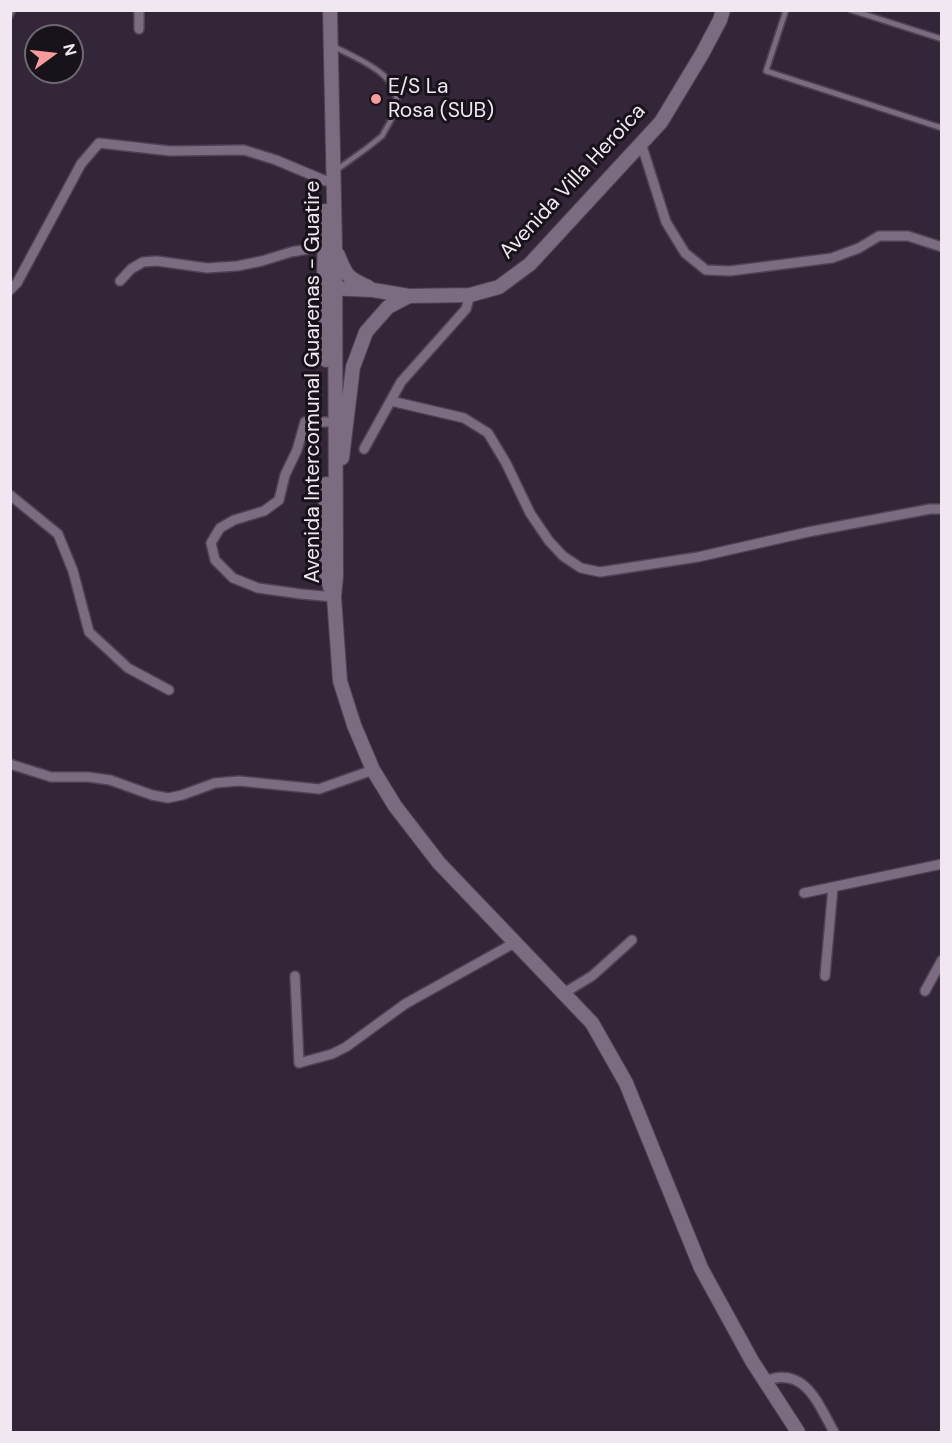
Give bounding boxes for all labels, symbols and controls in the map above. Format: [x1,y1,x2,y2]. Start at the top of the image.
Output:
north arrow [24,24,84,84]
text: N [58,41,82,58]
place label: E/S La Rosa (SUB) [388,74,494,124]
marker: E/S La Rosa (SUB) [369,92,383,106]
street label: Avenida Villa Heroica [495,99,651,265]
street label: Avenida Intercomunal Guarenas - Guatire [300,181,326,583]

